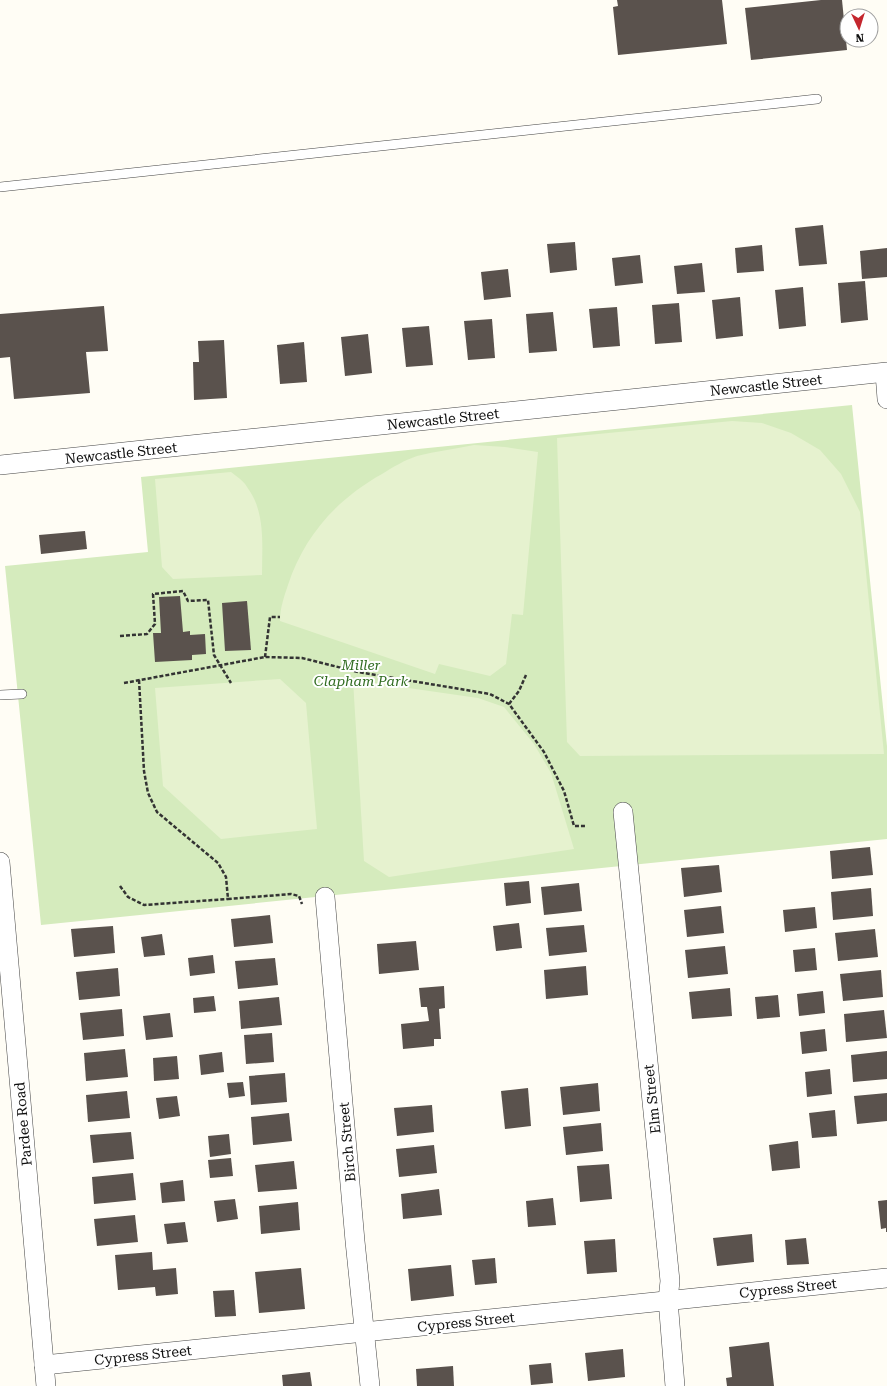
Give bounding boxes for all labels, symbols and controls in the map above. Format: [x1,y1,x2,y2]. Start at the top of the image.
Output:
north arrow [839,8,879,48]
text: N [854,31,864,44]
street label: Newcastle Street [709,371,823,399]
street label: Newcastle Street [386,405,500,433]
street label: Newcastle Street [64,439,178,467]
park label: Miller Clapham Park [314,657,409,689]
street label: Elm Street [640,1063,664,1135]
street label: Pardee Road [11,1081,35,1167]
street label: Birch Street [336,1101,358,1183]
street label: Cypress Street [738,1275,838,1301]
street label: Cypress Street [416,1309,516,1335]
street label: Cypress Street [93,1342,193,1368]

